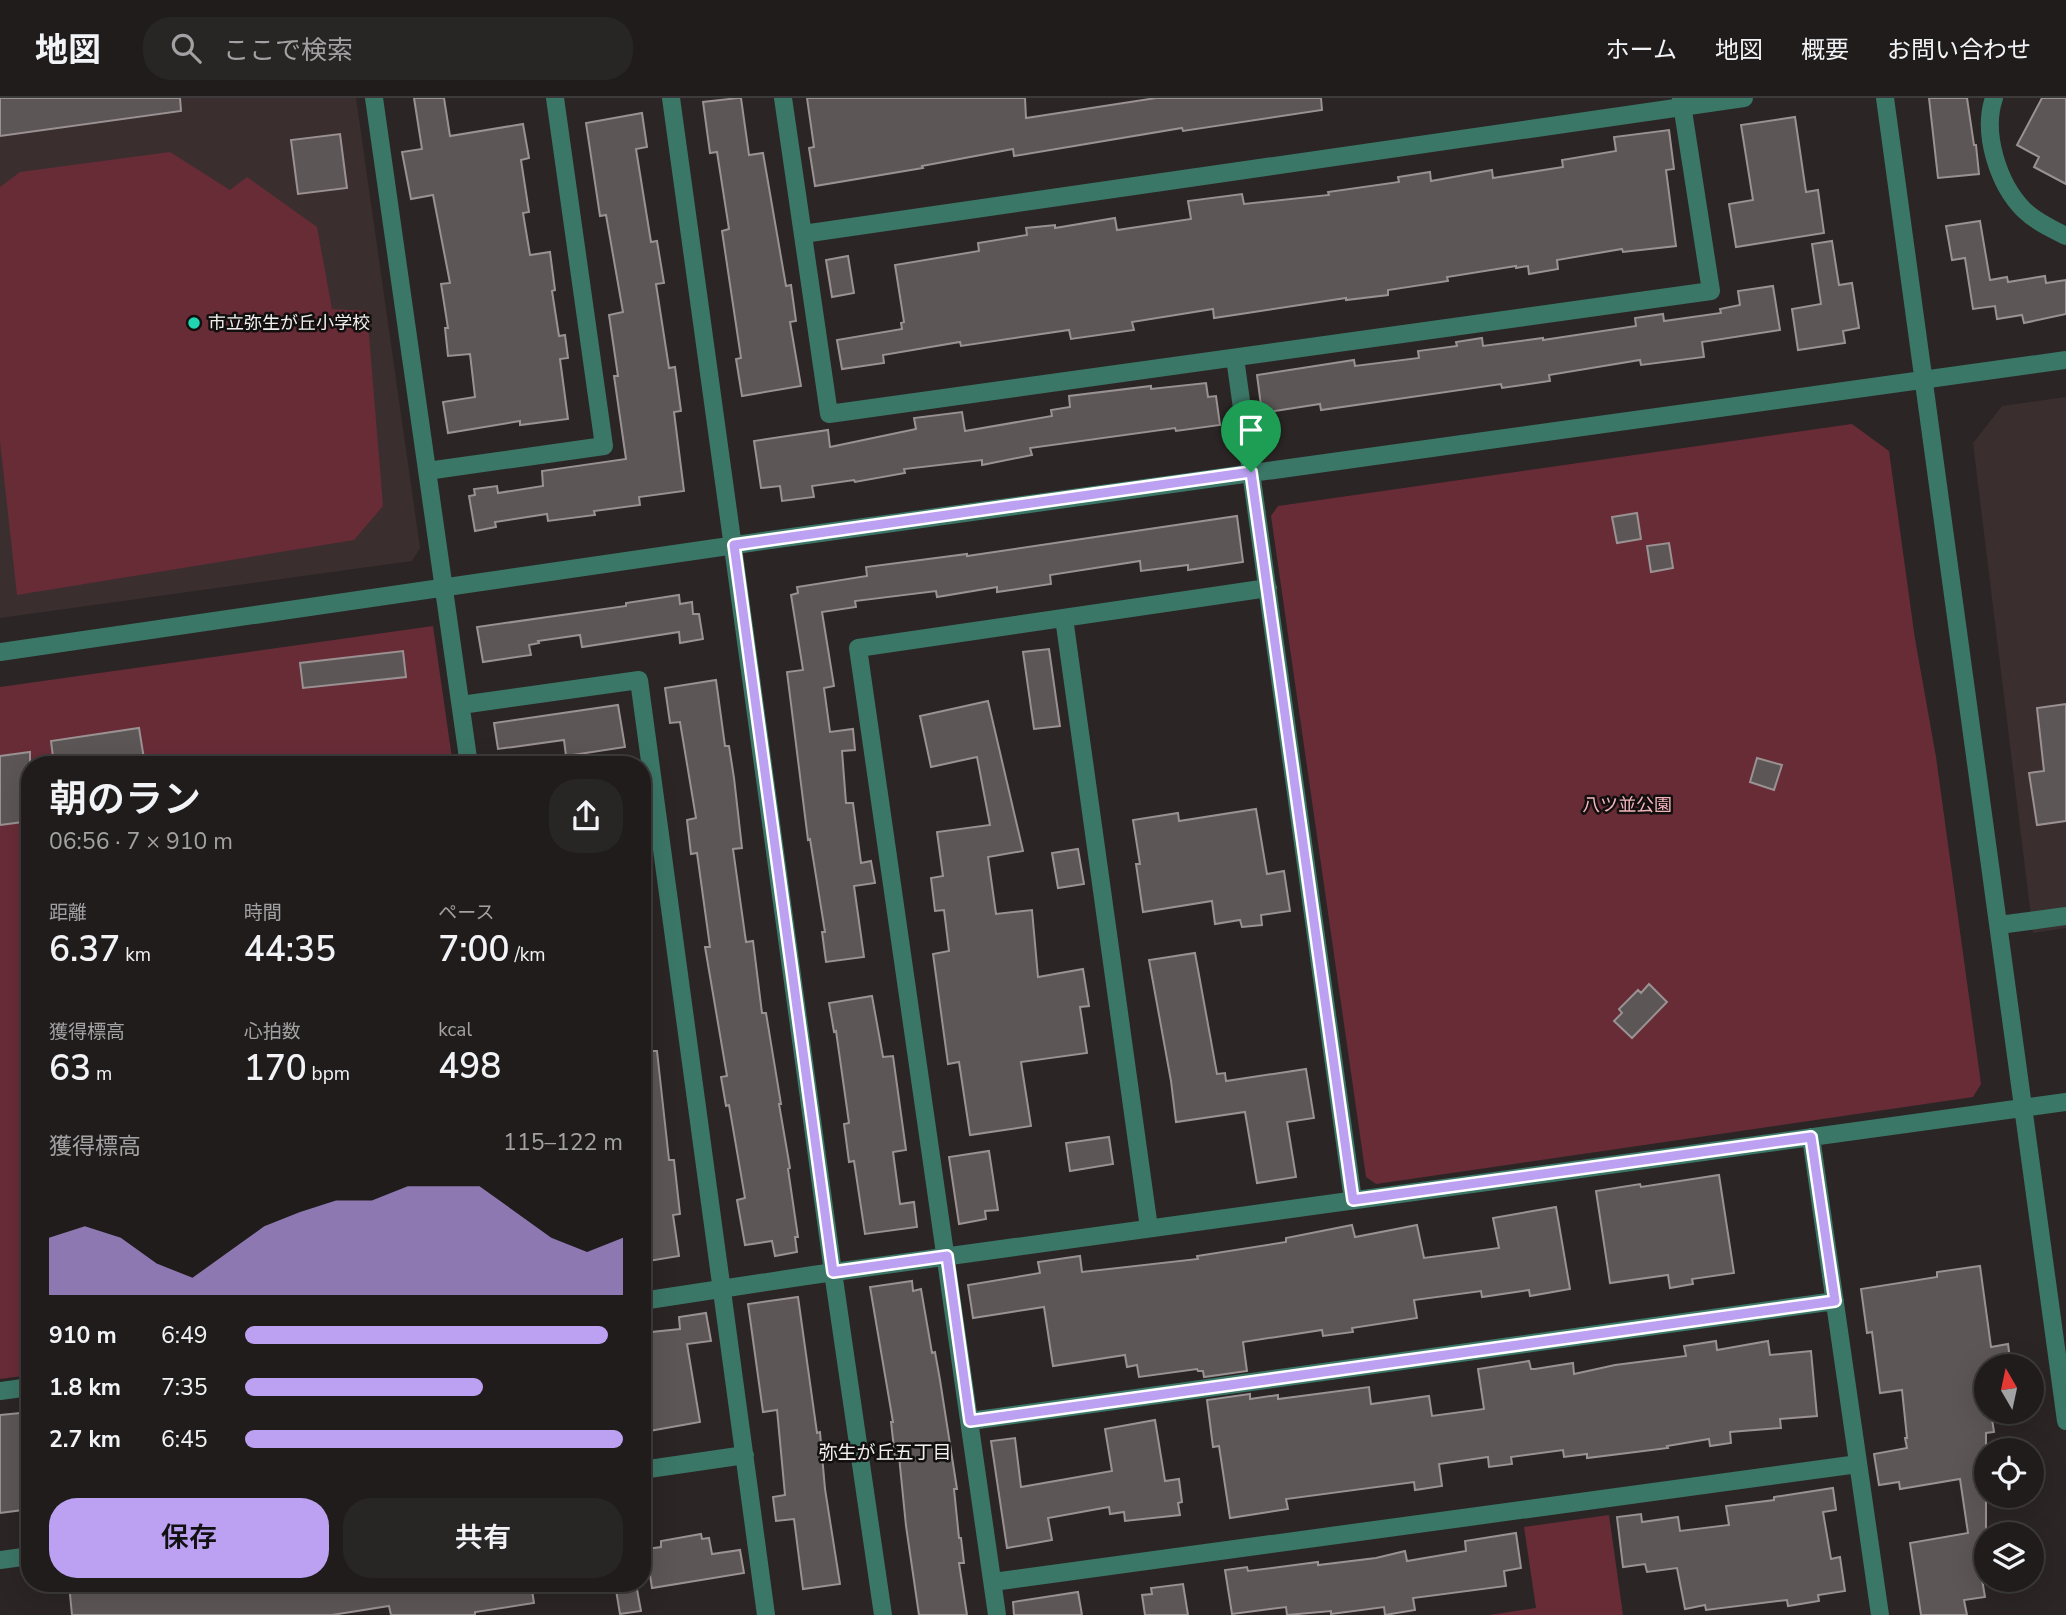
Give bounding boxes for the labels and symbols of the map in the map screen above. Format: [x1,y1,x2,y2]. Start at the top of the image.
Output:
place label: 市立弥生が丘小学校 [208,311,370,335]
marker: 市立弥生が丘小学校 [186,315,202,331]
pin [1221,400,1281,472]
park label: 八ツ並公園 [1582,793,1672,817]
north arrow [1974,1354,2044,1424]
district label: 弥生が丘五丁目 [818,1440,952,1466]

